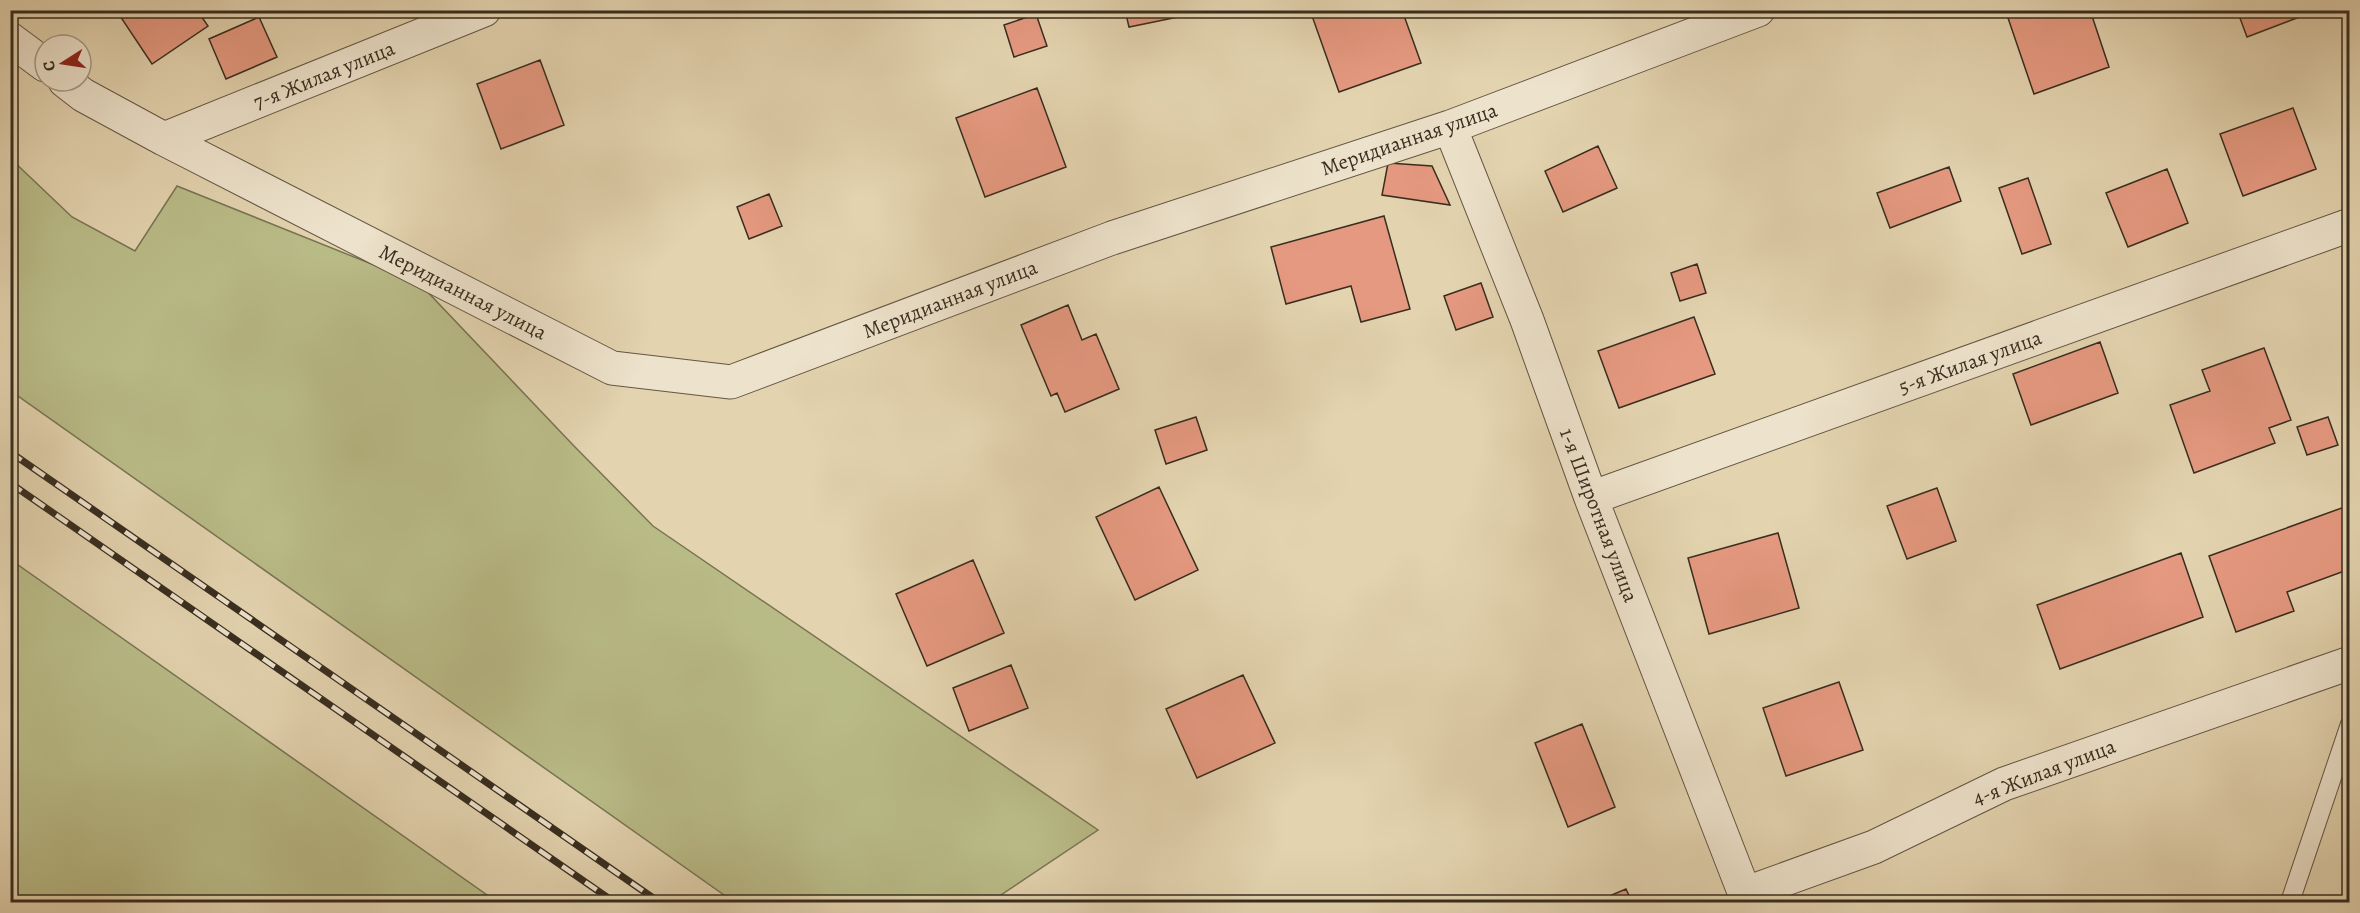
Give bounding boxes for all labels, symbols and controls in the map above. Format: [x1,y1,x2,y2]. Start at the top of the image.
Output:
north arrow [33,33,93,93]
street label: 7-я Жилая улица [249,34,399,116]
text: С [37,59,61,73]
street label: Меридианная улица [1317,96,1501,182]
street label: Меридианная улица [374,238,552,347]
street label: Меридианная улица [859,253,1041,345]
street label: 5-я Жилая улица [1895,323,2046,401]
street label: 1-я Широтная улица [1553,424,1645,606]
street label: 4-я Жилая улица [1969,732,2120,812]

